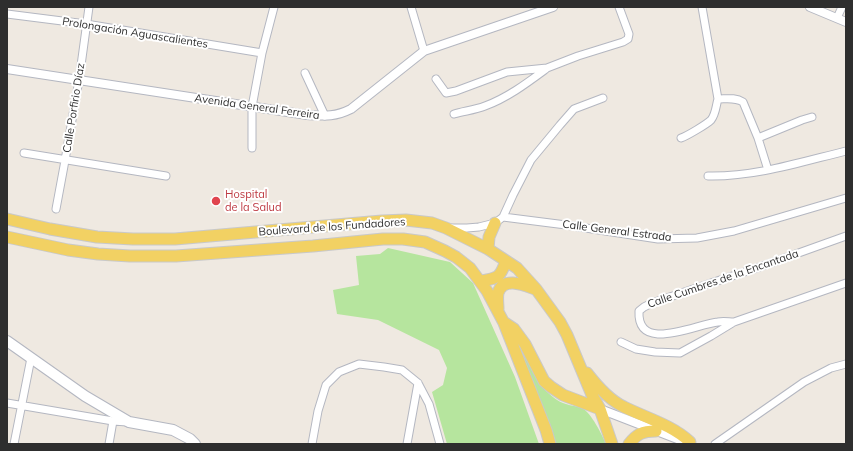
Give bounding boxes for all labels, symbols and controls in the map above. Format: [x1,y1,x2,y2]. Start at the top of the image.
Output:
street label: Prolongación Aguascalientes [61,15,209,51]
street label: Calle Porfirio Díaz [60,62,88,154]
street label: Avenida General Ferreira [194,92,320,122]
place label: Hospital de la Salud [225,188,282,214]
marker: Hospital de la Salud [210,195,222,207]
street label: Boulevard de los Fundadores [258,215,406,239]
street label: Calle General Estrada [562,218,672,244]
street label: Calle Cumbres de la Encantada [646,247,800,311]

